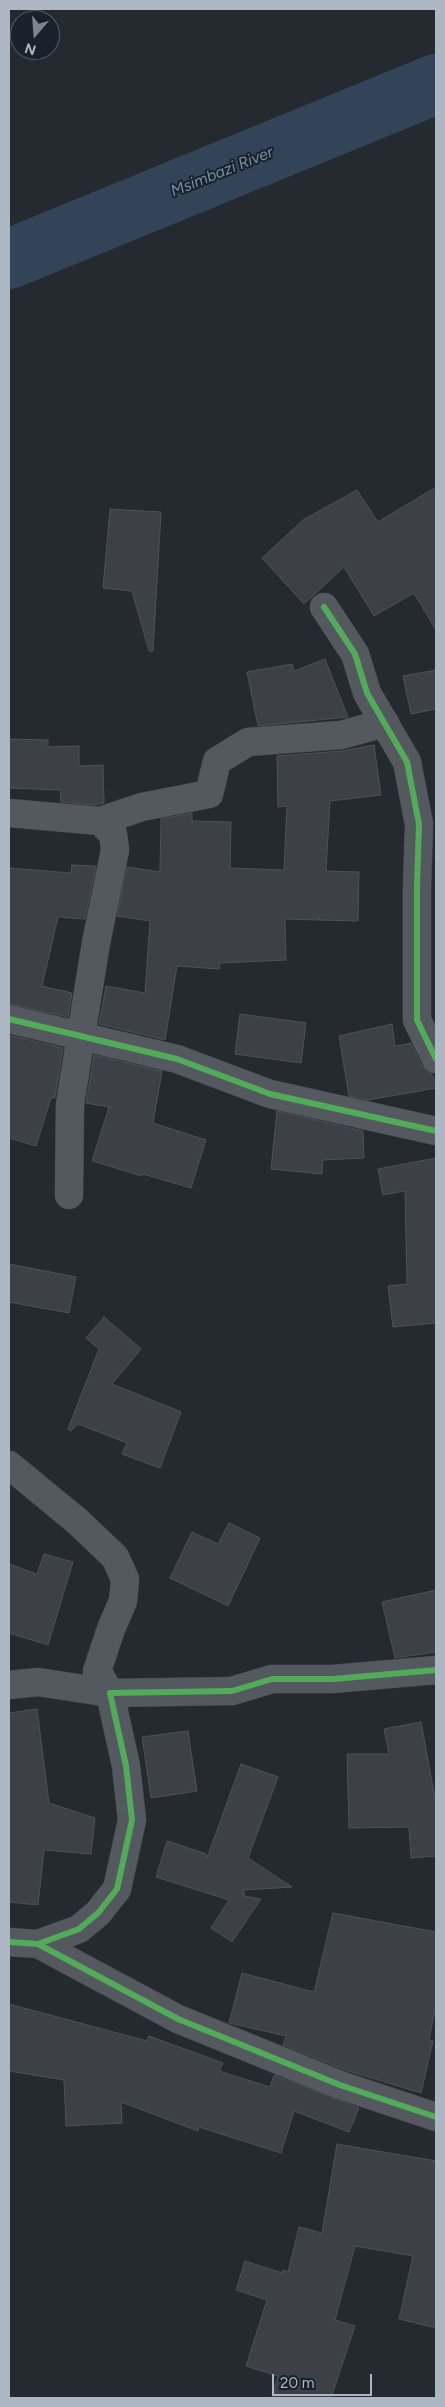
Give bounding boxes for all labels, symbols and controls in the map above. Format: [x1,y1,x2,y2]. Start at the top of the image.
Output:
north arrow [10,10,60,60]
text: N [23,39,38,59]
water label: Msimbazi River [168,143,276,201]
scale bar [275,2364,375,2396]
text: 20 m [280,2374,314,2392]

